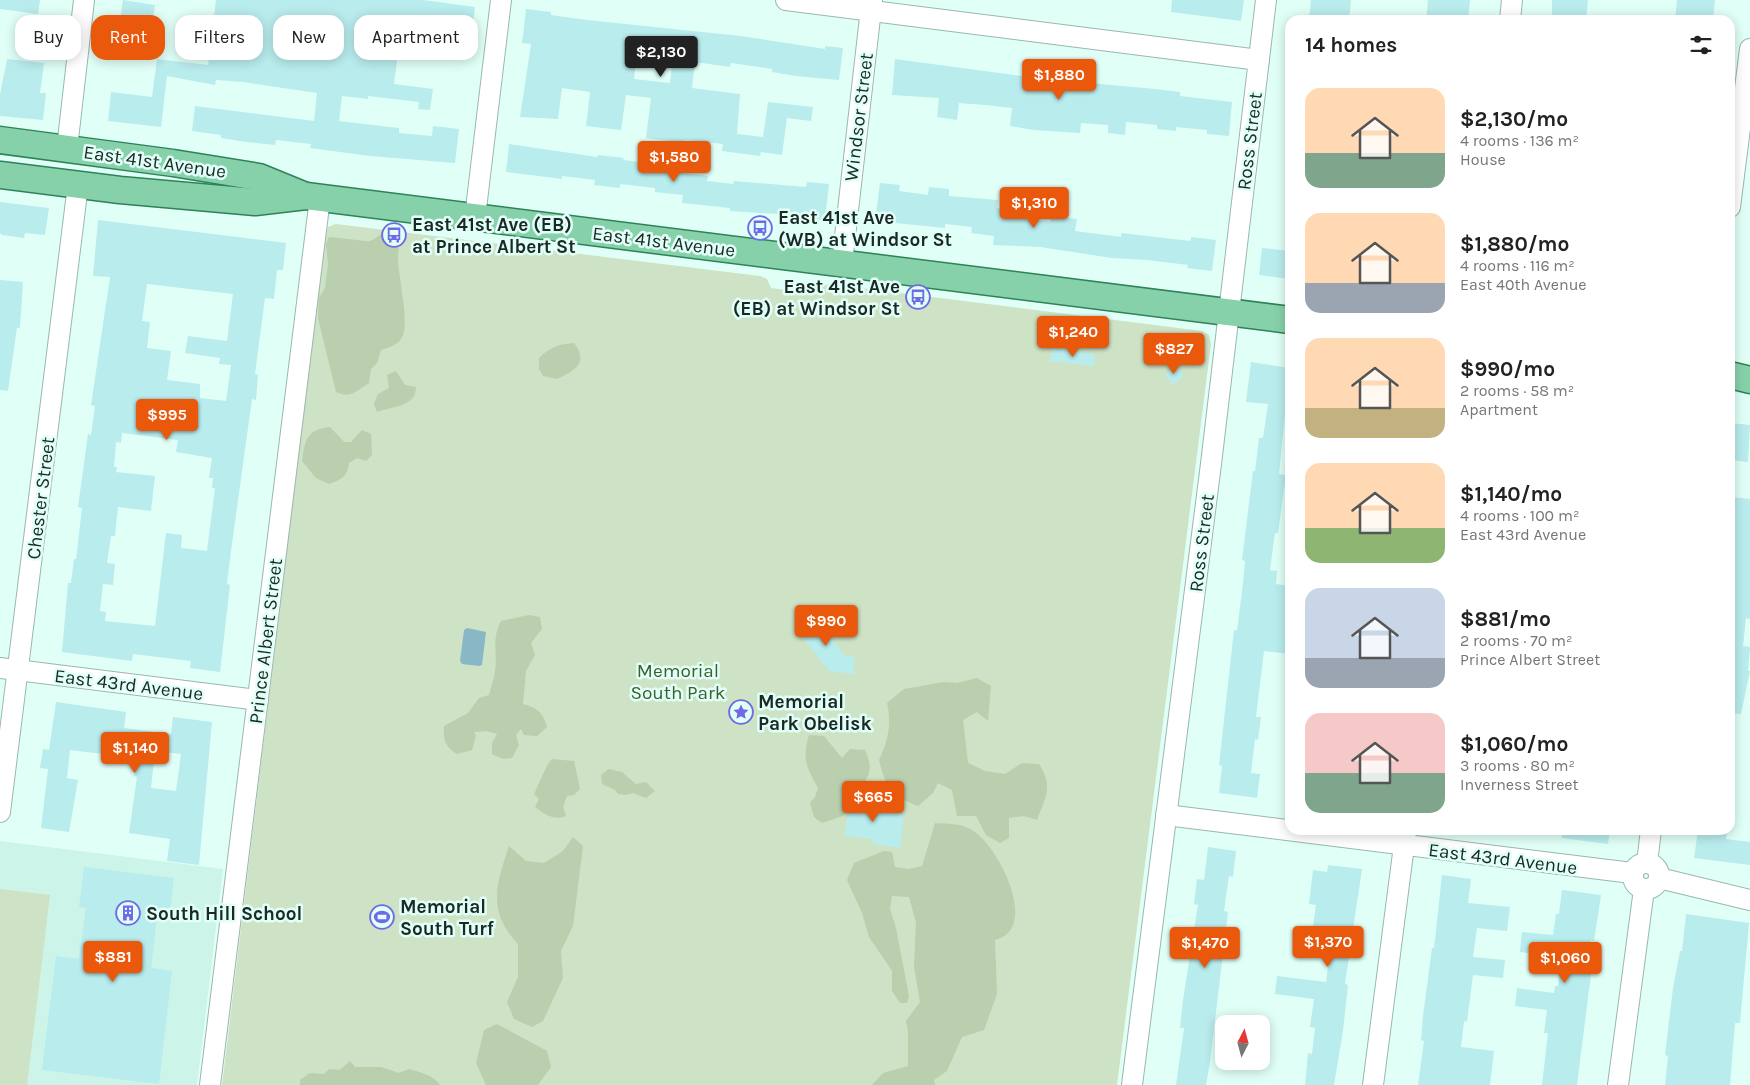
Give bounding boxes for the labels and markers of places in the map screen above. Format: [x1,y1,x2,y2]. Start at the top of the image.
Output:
pin: $2,130 [620,36,702,78]
pin: $1,880 [1018,58,1100,101]
pin: $1,580 [633,140,715,183]
pin: $1,310 [993,186,1075,229]
place label: East 41st Ave (WB) at Windsor St [778,207,952,251]
place label: East 41st Ave (EB) at Prince Albert St [412,214,576,258]
bus stop icon: East 41st Ave (WB) at Windsor St [747,215,773,241]
bus stop icon: East 41st Ave (EB) at Prince Albert St [381,222,407,248]
place label: East 41st Ave (EB) at Windsor St [733,276,900,320]
bus stop icon: East 41st Ave (EB) at Windsor St [905,284,931,310]
pin: $1,240 [1032,316,1114,358]
pin: $827 [1144,332,1204,375]
pin: $995 [137,398,197,441]
pin: $990 [796,604,856,647]
place label: Memorial Park Obelisk [758,691,872,735]
place icon: Memorial Park Obelisk [728,699,754,725]
pin: $1,140 [94,732,176,774]
pin: $665 [843,780,903,823]
place label: Memorial South Turf [400,896,495,940]
building icon: South Hill School [115,900,141,926]
place label: South Hill School [146,903,302,925]
sports icon: Memorial South Turf [369,904,395,930]
pin: $1,470 [1164,926,1246,969]
pin: $1,370 [1287,926,1369,968]
pin: $881 [83,940,143,983]
pin: $1,060 [1524,942,1606,984]

